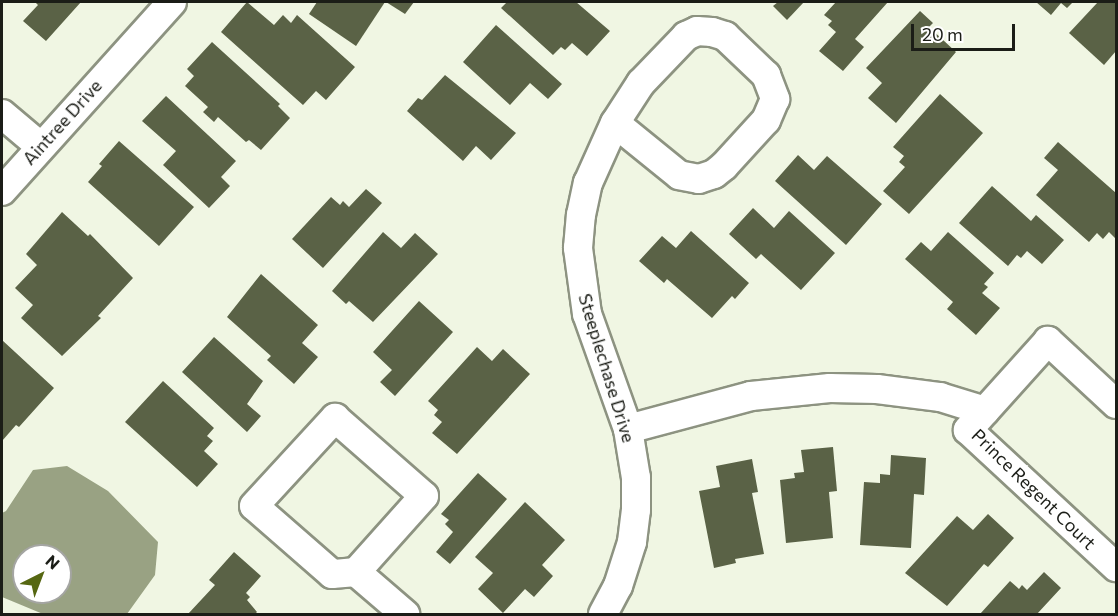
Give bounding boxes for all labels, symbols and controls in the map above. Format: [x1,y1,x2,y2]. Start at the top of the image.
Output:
scale bar [914,12,1018,50]
text: 20 m [922,23,963,45]
street label: Aintree Drive [18,75,106,169]
street label: Steeplechase Drive [574,291,640,445]
street label: Prince Regent Court [967,424,1101,554]
north arrow [12,544,72,604]
text: N [42,551,64,573]

